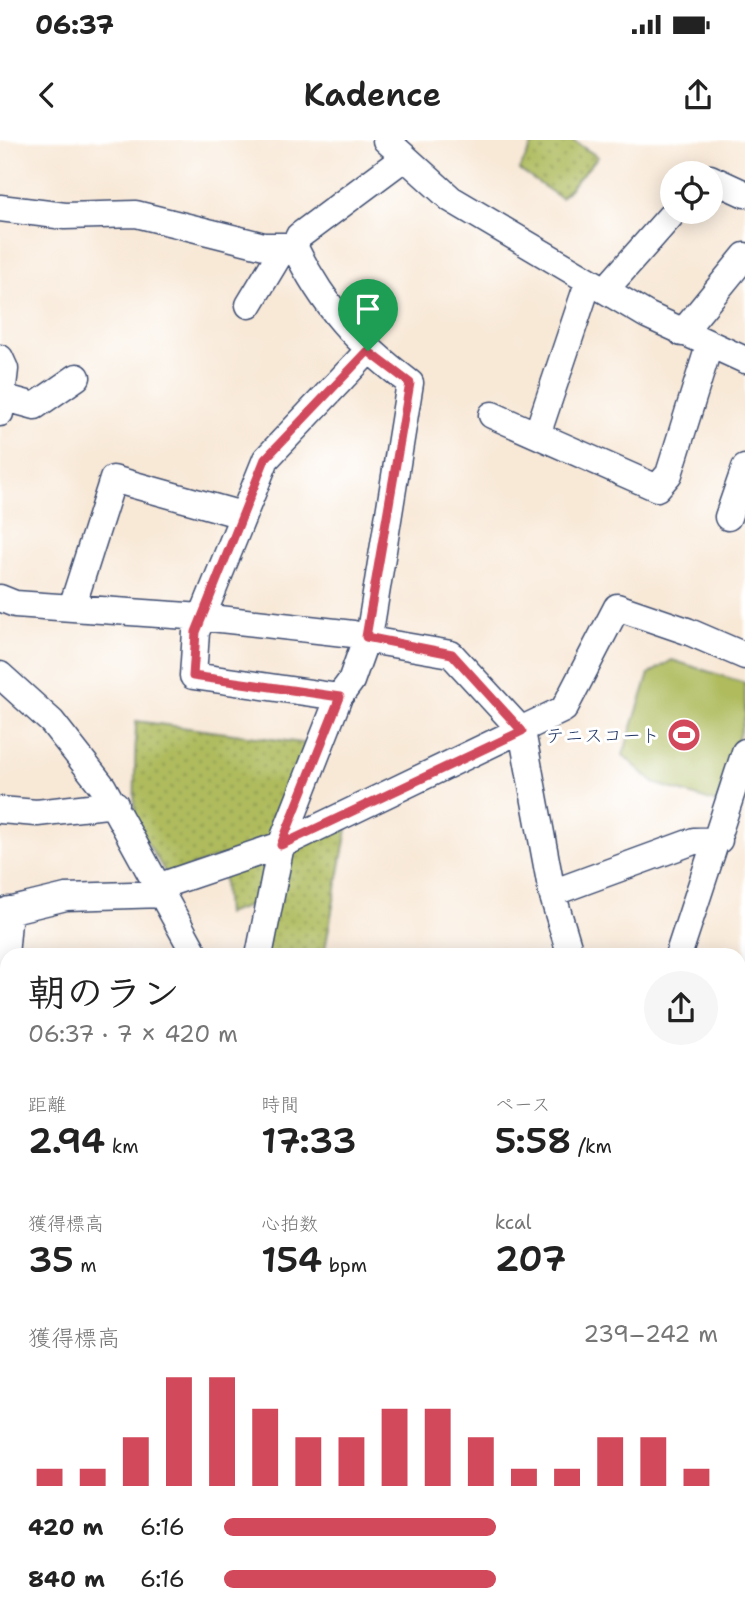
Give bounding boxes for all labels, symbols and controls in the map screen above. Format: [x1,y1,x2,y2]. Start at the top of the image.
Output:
text: 06:37 [35,7,114,42]
text: Kadence [304,73,441,116]
icon: back [28,76,66,114]
icon: share [679,76,717,114]
map controls [660,161,723,224]
button: locate [660,161,723,224]
pin [338,279,398,351]
icon: arrive [349,290,387,328]
sports icon: テニスコート [665,716,703,754]
place label: テニスコート [546,723,660,748]
text: 朝のラン [28,967,180,1018]
button: share [644,971,718,1045]
text: 06:37 · 7 × 420 m [28,1019,238,1049]
text: 距離 [28,1092,66,1117]
text: 時間 [261,1092,299,1117]
text: ペース [495,1092,551,1117]
text: 2.94 [28,1117,105,1164]
text: 17:33 [261,1117,357,1164]
text: 5:58 [495,1117,572,1164]
text: km [105,1134,139,1159]
text: /km [572,1134,612,1159]
text: kcal [495,1210,532,1235]
text: 獲得標高 [28,1211,104,1236]
text: 心拍数 [261,1211,318,1236]
text: 207 [495,1235,566,1282]
text: 35 [28,1236,74,1283]
text: 154 [261,1236,322,1283]
text: m [74,1253,97,1278]
text: bpm [322,1253,367,1278]
text: 239–242 m [583,1319,718,1349]
text: 獲得標高 [28,1323,120,1353]
text: 420 m [28,1512,103,1542]
text: 6:16 [140,1512,185,1542]
text: 840 m [28,1564,105,1594]
text: 6:16 [140,1564,185,1594]

